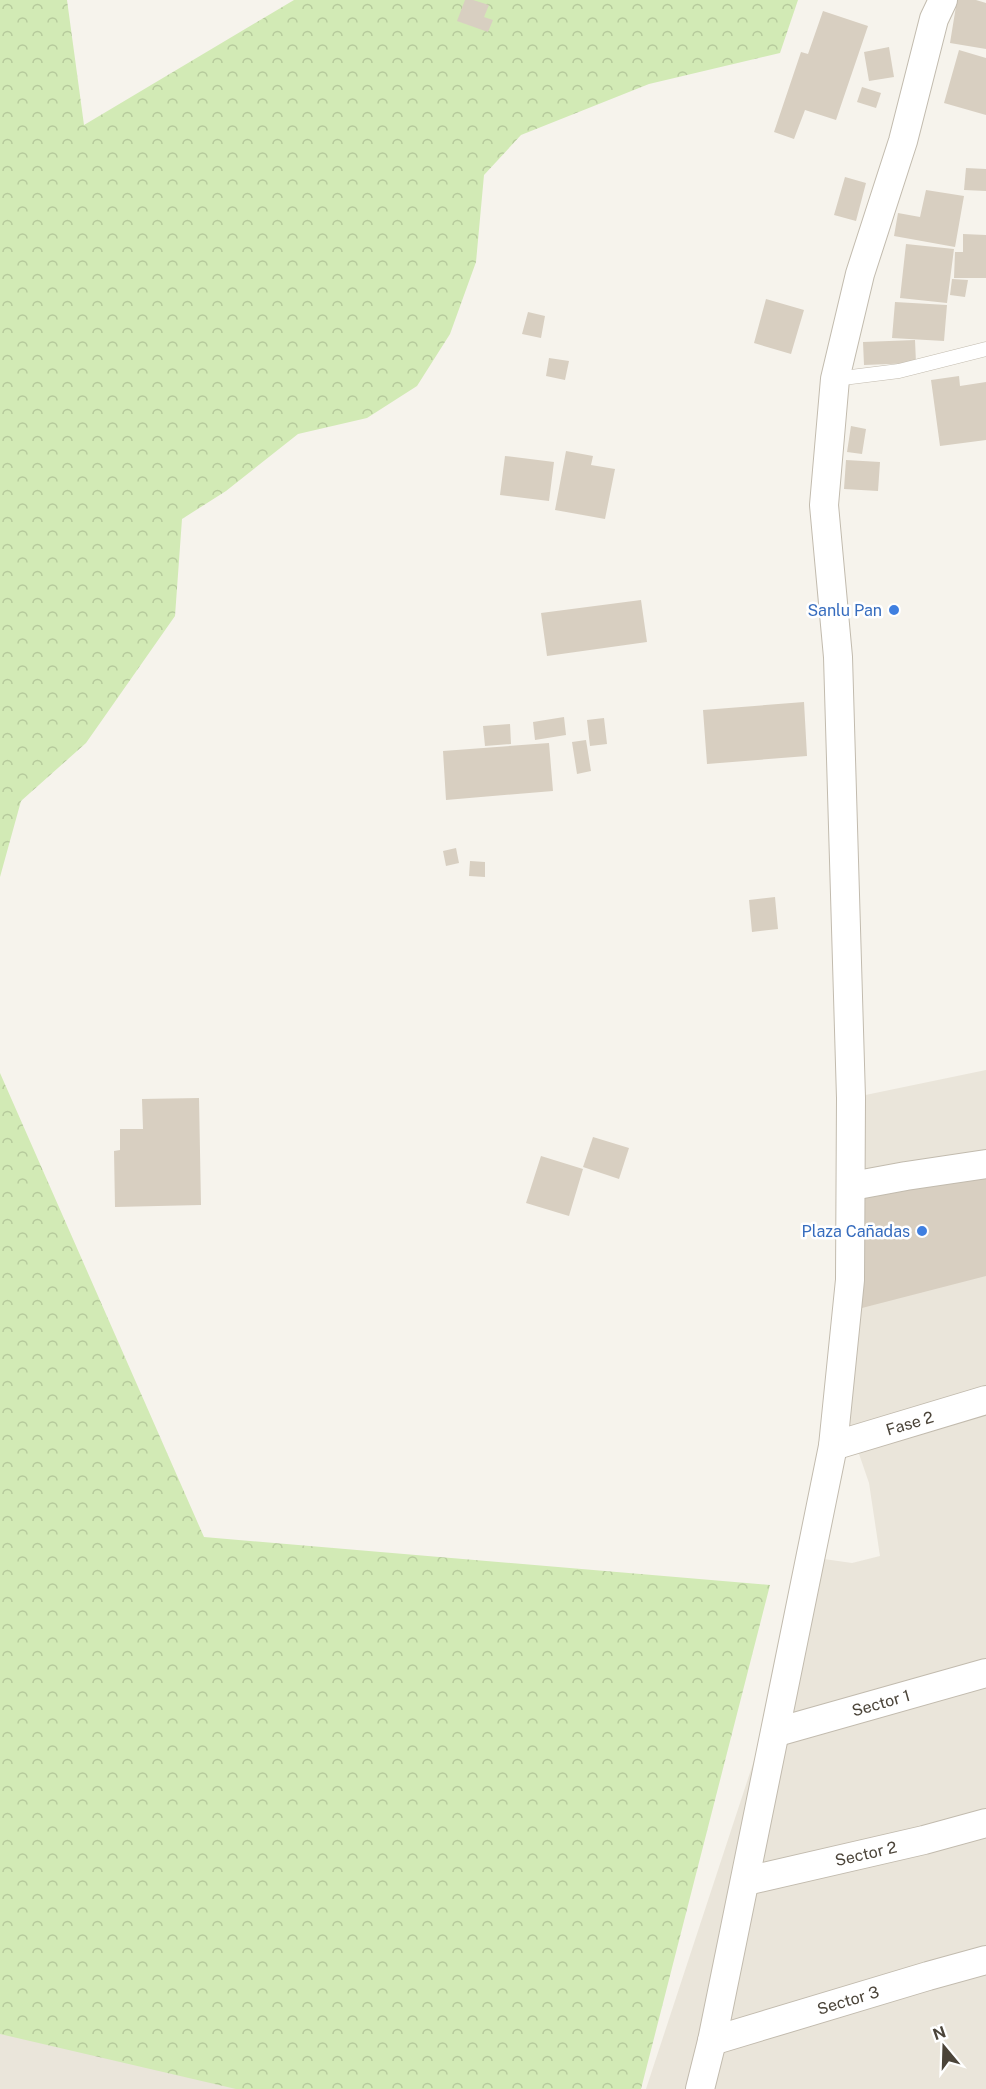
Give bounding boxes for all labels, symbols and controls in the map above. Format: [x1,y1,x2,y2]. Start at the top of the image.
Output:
place label: Sanlu Pan [807,601,882,620]
marker: Sanlu Pan [887,603,901,617]
place label: Plaza Cañadas [802,1222,910,1241]
marker: Plaza Cañadas [915,1224,929,1238]
street label: Fase 2 [884,1407,936,1439]
street label: Sector 1 [850,1685,912,1720]
street label: Sector 2 [833,1837,899,1870]
street label: Sector 3 [815,1982,881,2018]
north arrow [914,2017,974,2077]
text: N [930,2022,948,2044]

